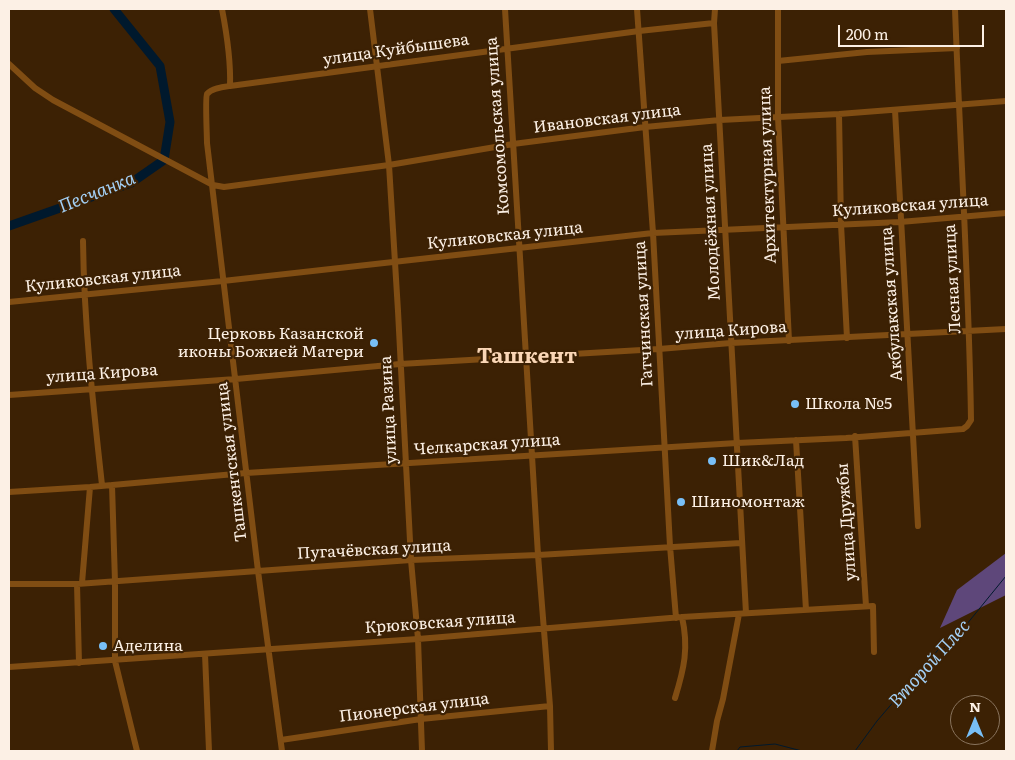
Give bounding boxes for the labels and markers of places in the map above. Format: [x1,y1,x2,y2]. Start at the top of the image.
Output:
place label: Церковь Казанской иконы Божией Матери [178,324,364,362]
marker: Церковь Казанской иконы Божией Матери [368,337,380,349]
place label: Школа №5 [805,394,892,414]
marker: Школа №5 [789,398,801,410]
place label: Шик&Лад [722,451,804,471]
marker: Шик&Лад [706,455,718,467]
place label: Шиномонтаж [691,492,805,512]
marker: Шиномонтаж [675,496,687,508]
place label: Аделина [113,636,183,656]
marker: Аделина [97,640,109,652]

